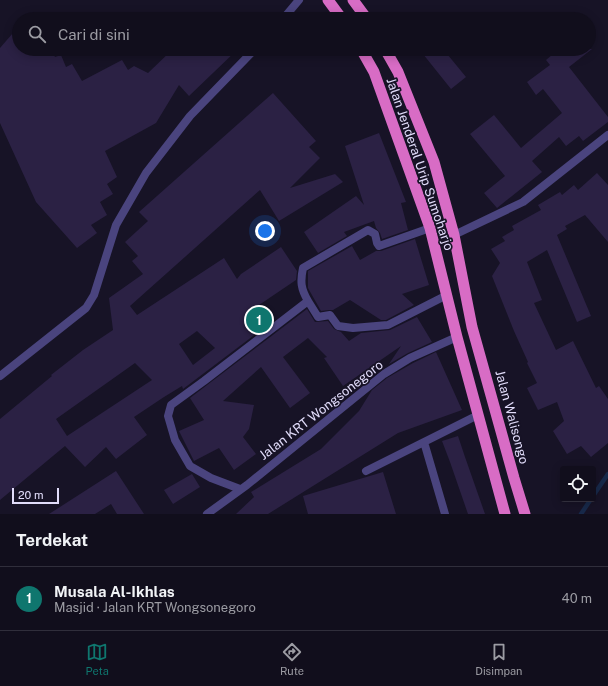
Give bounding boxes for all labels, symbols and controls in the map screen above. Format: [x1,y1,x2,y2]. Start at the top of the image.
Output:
search box [12,12,596,56]
icon: search [26,23,48,45]
text: Cari di sini [58,26,130,43]
street label: Jalan Jenderal Urip Sumoharjo [383,76,457,252]
your location [255,221,275,241]
pin: 1 [246,305,272,335]
street label: Jalan KRT Wongsonegoro [256,357,386,463]
street label: Jalan Walisongo [492,368,532,466]
map controls [560,466,596,502]
button: locate [560,466,596,502]
scale bar [12,486,59,505]
text: 20 m [18,489,43,501]
text: Terdekat [16,530,88,550]
text: Musala Al-Ikhlas [54,583,175,600]
text: 1 [26,591,32,606]
text: 40 m [561,591,592,606]
text: Masjid · Jalan KRT Wongsonegoro [54,600,256,615]
tab: Peta [86,641,109,677]
tab: Rute [280,641,304,677]
tab: Disimpan [475,641,522,677]

